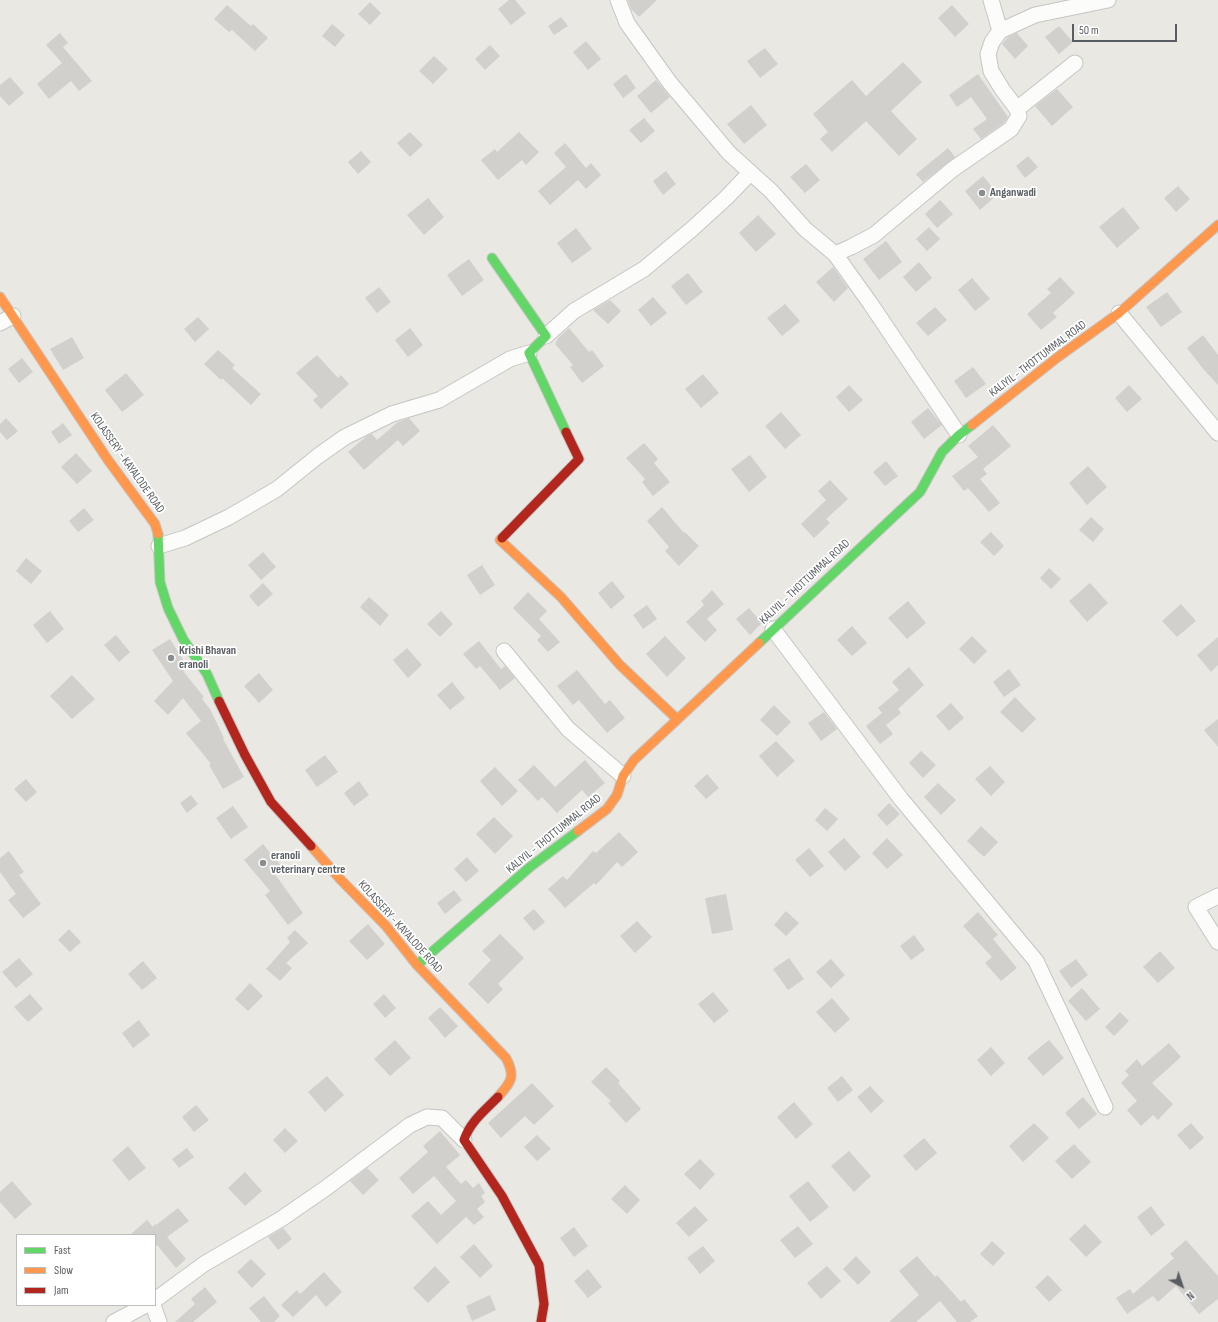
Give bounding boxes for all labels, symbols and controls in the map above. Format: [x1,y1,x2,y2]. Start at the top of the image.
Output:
scale bar [1074,16,1179,42]
text: 50 m [1079,23,1099,38]
place label: Anganwadi [990,186,1036,200]
marker: Anganwadi [977,188,987,198]
street label: KALIYIL - THOTTUMMAL ROAD [987,318,1089,400]
street label: KOLASSERY - KAYALODE ROAD [87,410,167,516]
street label: KALIYIL - THOTTUMMAL ROAD [757,536,853,628]
place label: Krishi Bhavan eranoli [179,644,236,672]
marker: Krishi Bhavan eranoli [166,653,176,663]
street label: KALIYIL - THOTTUMMAL ROAD [504,791,604,877]
place label: eranoli veterinary centre [271,849,345,877]
marker: eranoli veterinary centre [258,858,268,868]
street label: KOLASSERY - KAYALODE ROAD [355,878,445,976]
legend [16,1234,156,1306]
text: Fast [54,1243,71,1258]
text: Slow [54,1263,73,1278]
north arrow [1162,1266,1202,1306]
text: Jam [54,1283,69,1298]
text: N [1184,1289,1196,1302]

